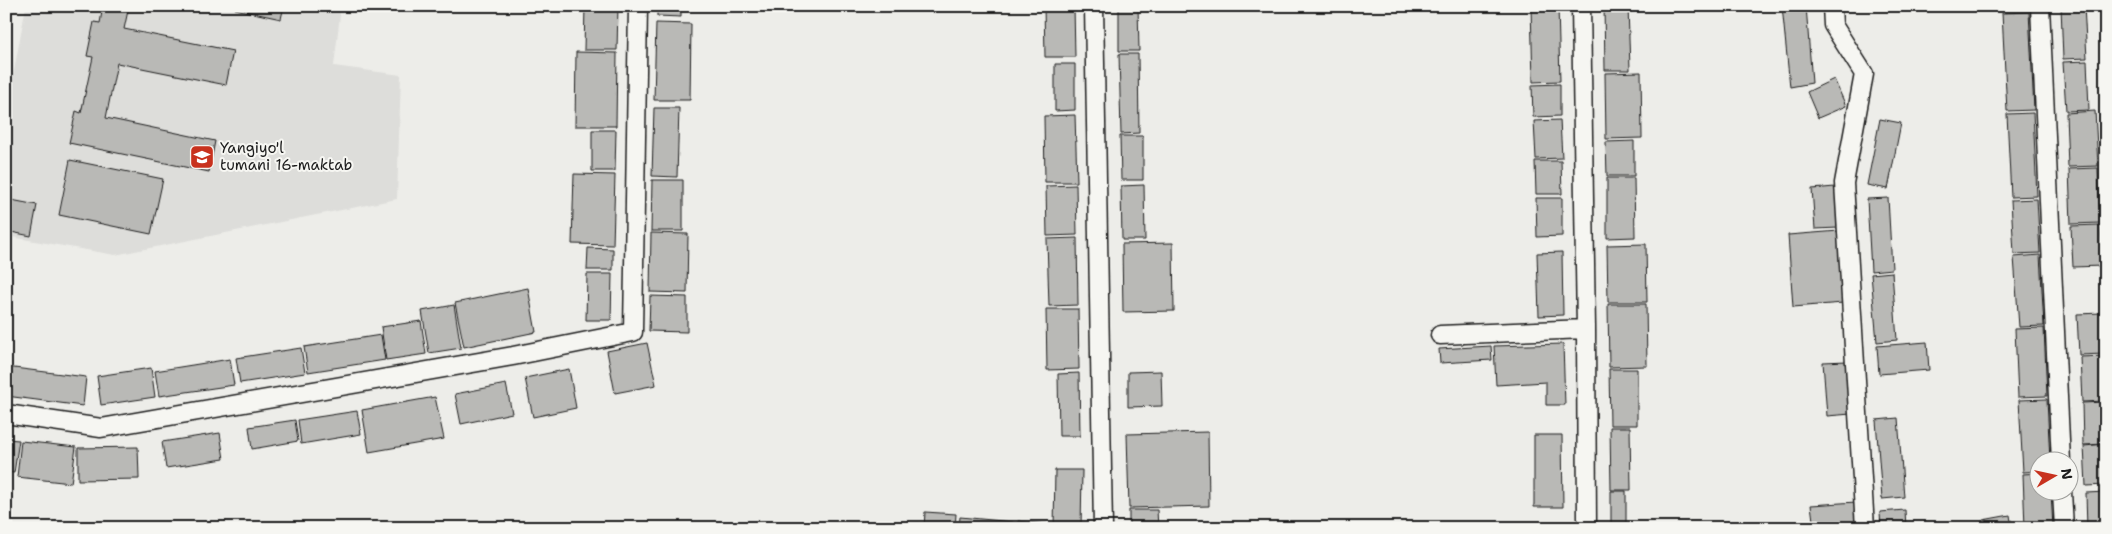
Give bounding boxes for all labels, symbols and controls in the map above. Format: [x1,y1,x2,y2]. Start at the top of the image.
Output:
place label: Yangiyo'l tumani 16-maktab [220,138,352,175]
school or university icon: Yangiyo'l tumani 16-maktab [189,144,215,170]
north arrow [2030,452,2080,502]
text: N [2057,467,2077,481]

